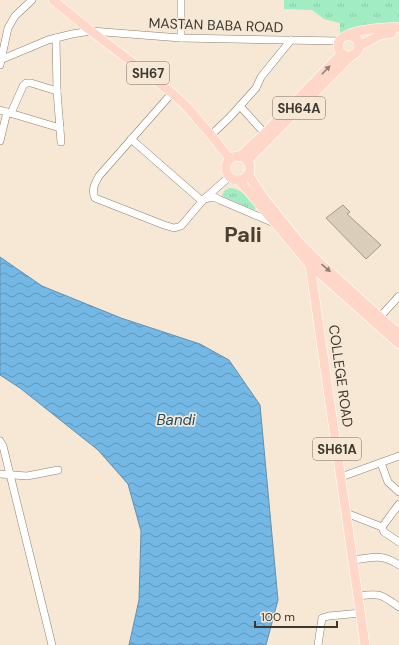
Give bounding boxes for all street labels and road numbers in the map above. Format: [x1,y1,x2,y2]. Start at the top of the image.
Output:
street label: MASTAN BABA ROAD [148,14,284,36]
road number: SH67 [127,62,169,84]
road number: SH64A [273,97,325,119]
street label: COLLEGE ROAD [325,324,357,428]
road number: SH61A [313,438,361,460]

